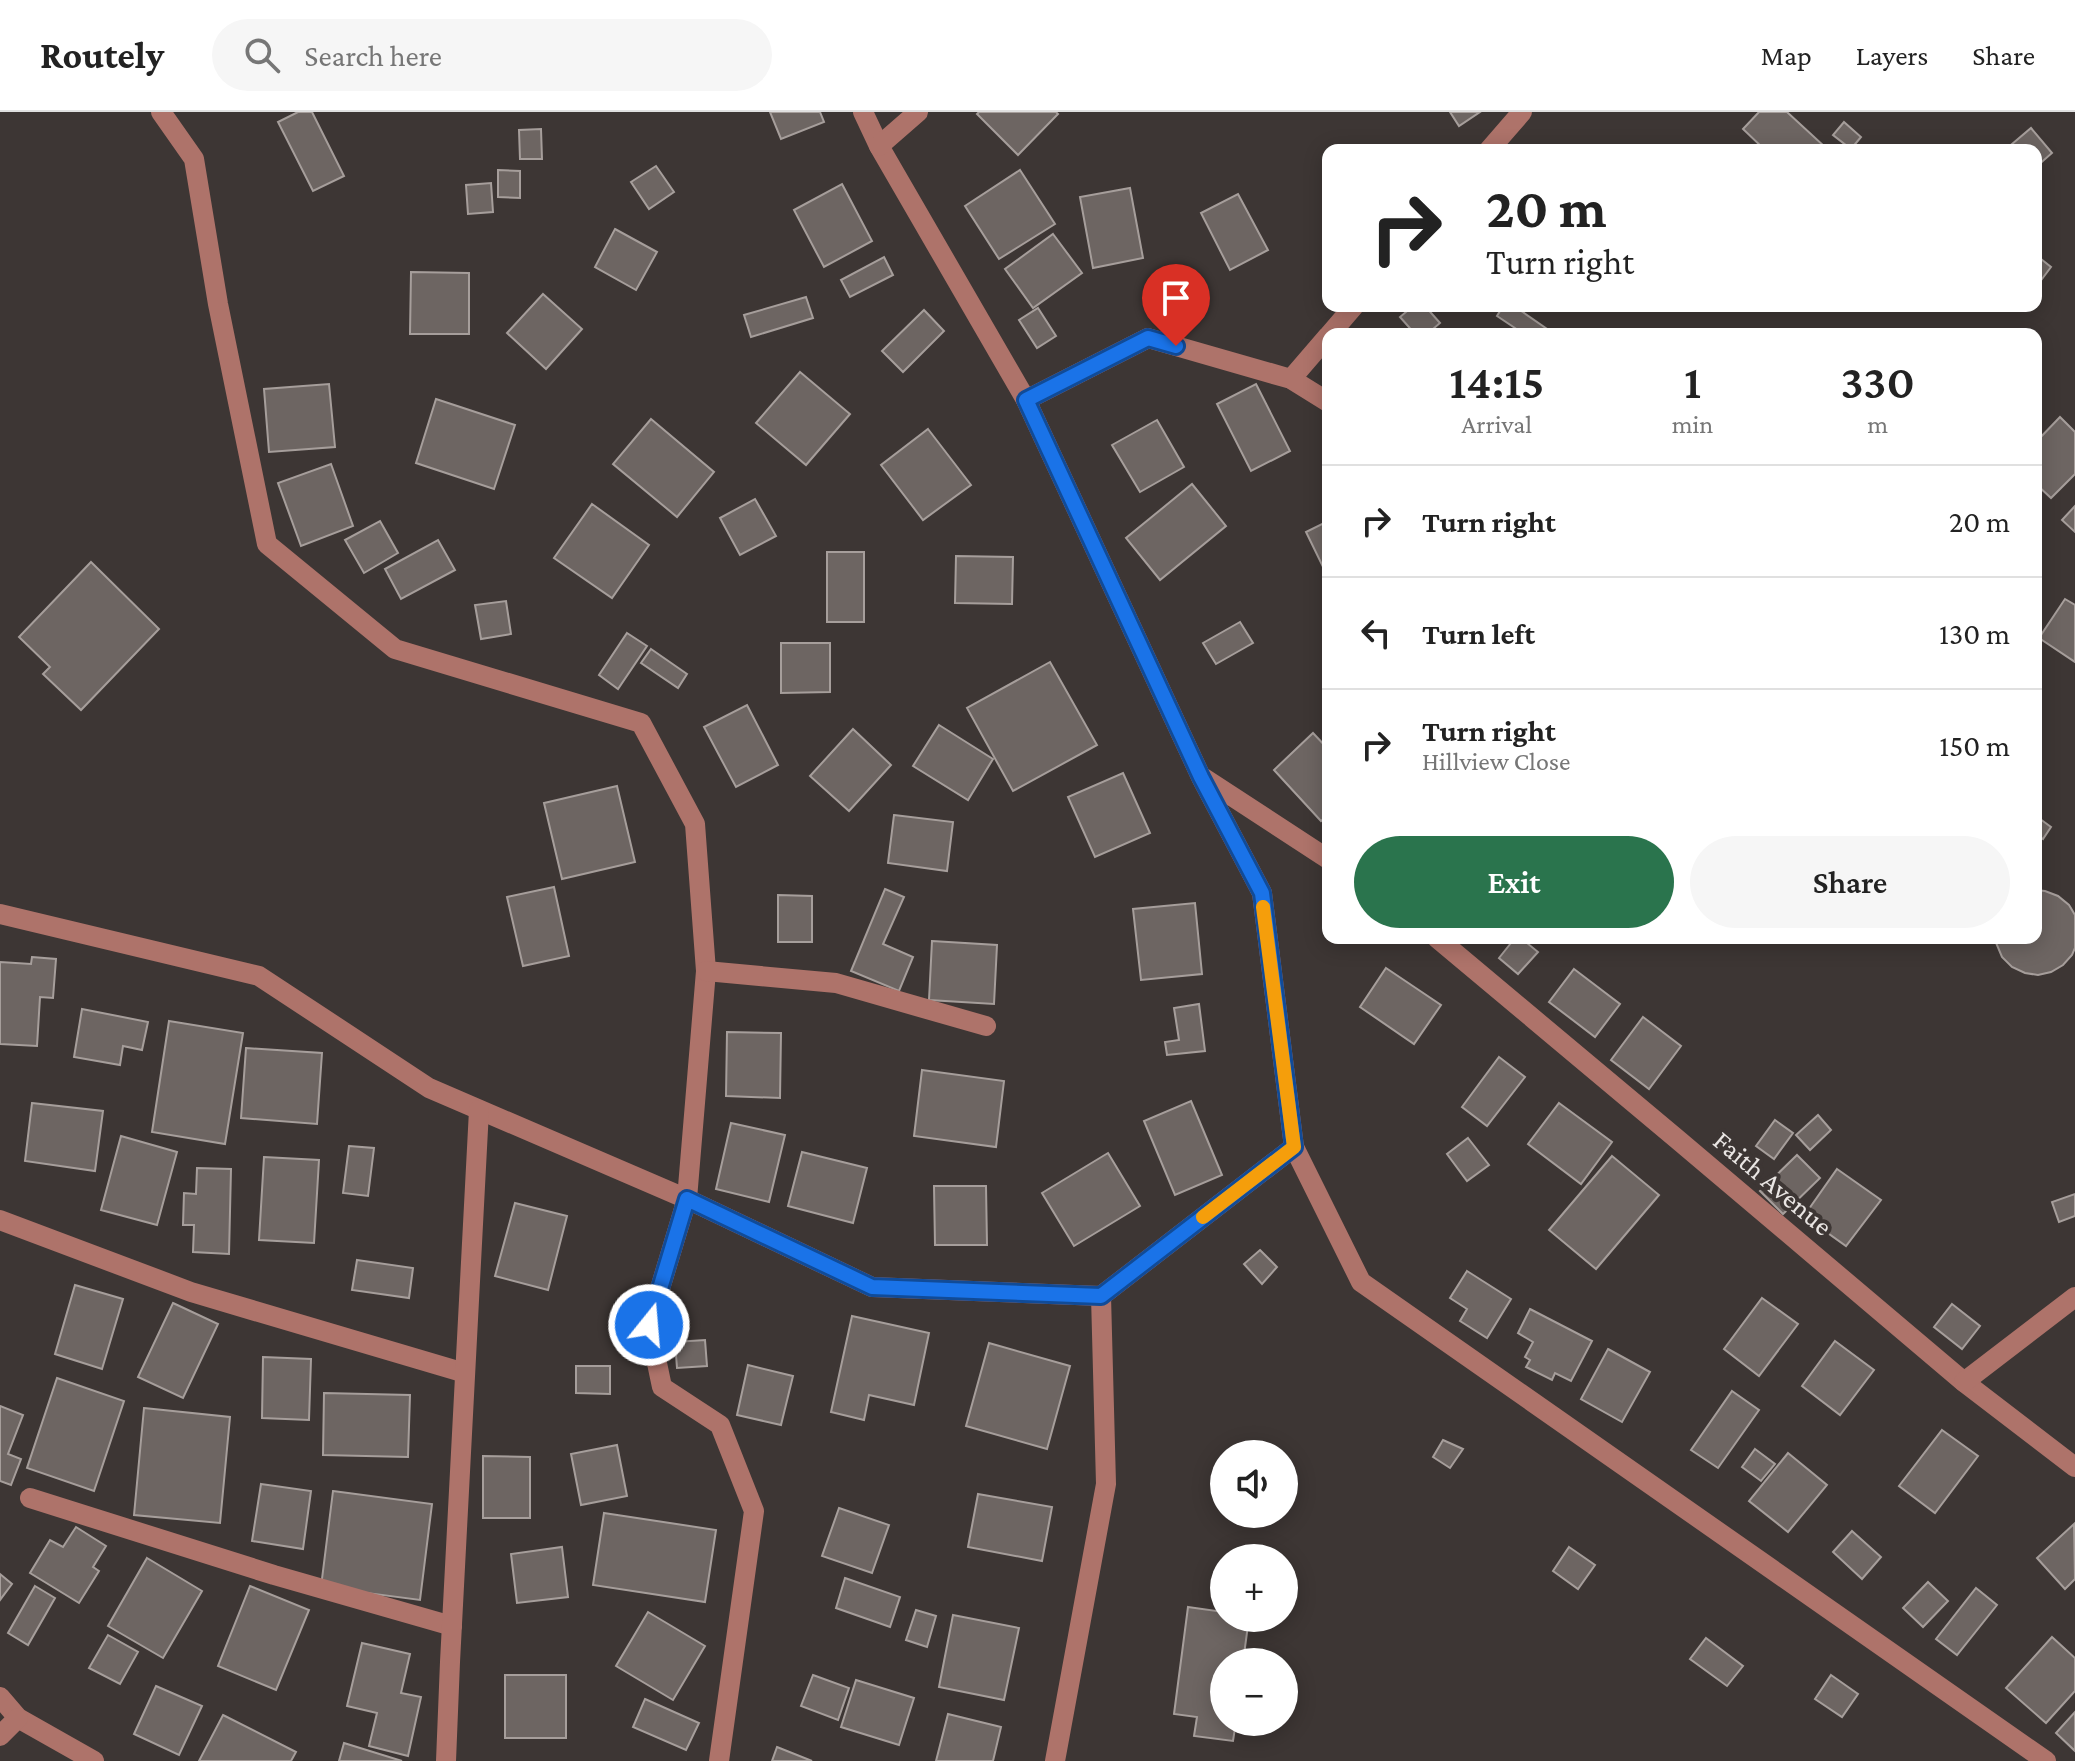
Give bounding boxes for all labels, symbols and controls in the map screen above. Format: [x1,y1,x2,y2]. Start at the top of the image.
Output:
search box [212,19,772,91]
icon: search [240,33,284,77]
text: Routely [40,34,164,76]
text: Search here [304,39,442,72]
text: Map [1761,40,1812,71]
text: Layers [1856,40,1928,71]
text: Share [1972,40,2035,71]
icon: right [1354,176,1458,280]
text: 20 m [1486,177,1607,239]
text: Turn right [1486,242,1634,282]
pin [1142,264,1210,346]
icon: arrive [1154,276,1198,320]
text: 14:15 [1449,355,1544,408]
text: 1 [1684,355,1701,408]
text: 330 [1840,355,1915,408]
text: Arrival [1461,410,1532,439]
text: min [1672,410,1713,439]
text: m [1867,410,1888,439]
icon: right [1354,499,1398,543]
text: Turn right [1422,505,1556,538]
text: 20 m [1949,505,2010,538]
icon: left [1354,611,1398,655]
text: Turn left [1422,617,1535,650]
text: 130 m [1939,617,2010,650]
text: Turn right [1422,714,1556,747]
icon: right [1354,723,1398,767]
text: 150 m [1939,729,2010,762]
text: Hillview Close [1422,747,1570,776]
button: Exit [1354,836,1674,928]
button: Share [1690,836,2010,928]
street label: Faith Avenue [1707,1124,1839,1242]
position arrow [607,1283,691,1367]
map controls [1210,1440,1298,1736]
button: sound [1210,1440,1298,1528]
button: + [1210,1544,1298,1632]
button: − [1210,1648,1298,1736]

